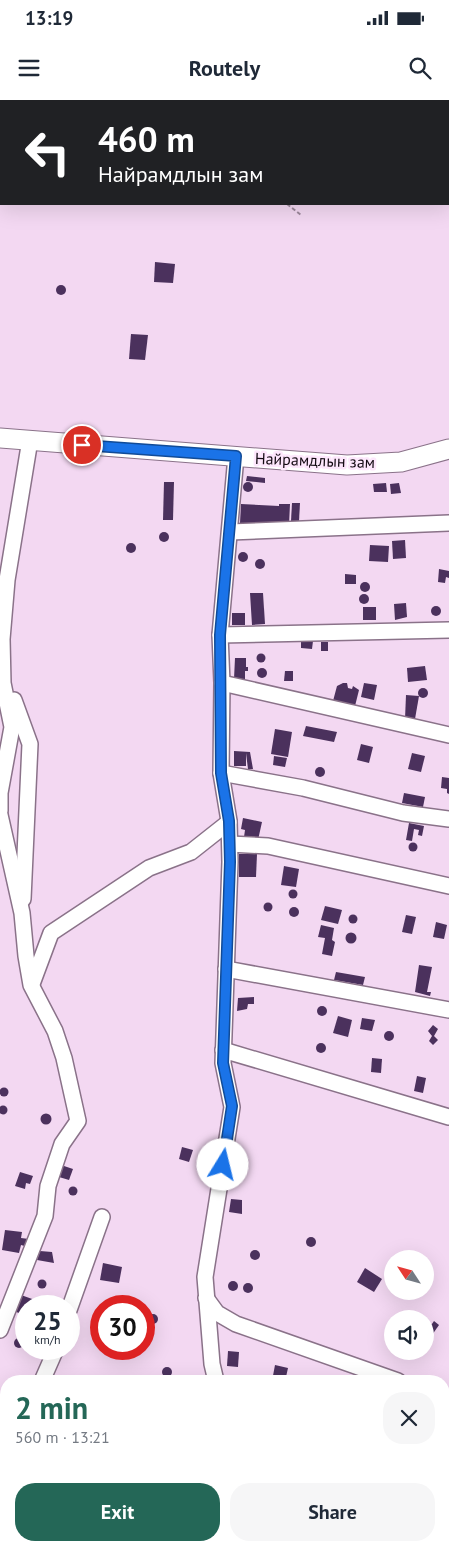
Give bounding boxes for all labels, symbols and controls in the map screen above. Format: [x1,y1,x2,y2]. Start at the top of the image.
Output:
text: 13:19 [25,6,73,30]
icon: menu [15,54,43,82]
text: Routely [189,54,260,82]
icon: search [406,54,434,82]
text: 460 m [98,116,195,162]
icon: left [15,120,80,185]
text: Найрамдлын зам [98,160,263,188]
pin [61,424,103,466]
icon: arrive [68,431,96,459]
street label: Найрамдлын зам [255,448,375,472]
position arrow [196,1138,248,1190]
north arrow [384,1250,434,1300]
map controls [384,1250,434,1360]
speed limit sign: 30 [90,1295,155,1360]
text: 25 [33,1305,62,1337]
button: sound [384,1310,434,1360]
text: km/h [34,1332,61,1347]
text: 2 min [15,1388,88,1427]
button: close [383,1392,435,1444]
text: 560 m · 13:21 [15,1427,110,1447]
button: Exit [15,1483,220,1541]
button: Share [230,1483,435,1541]

